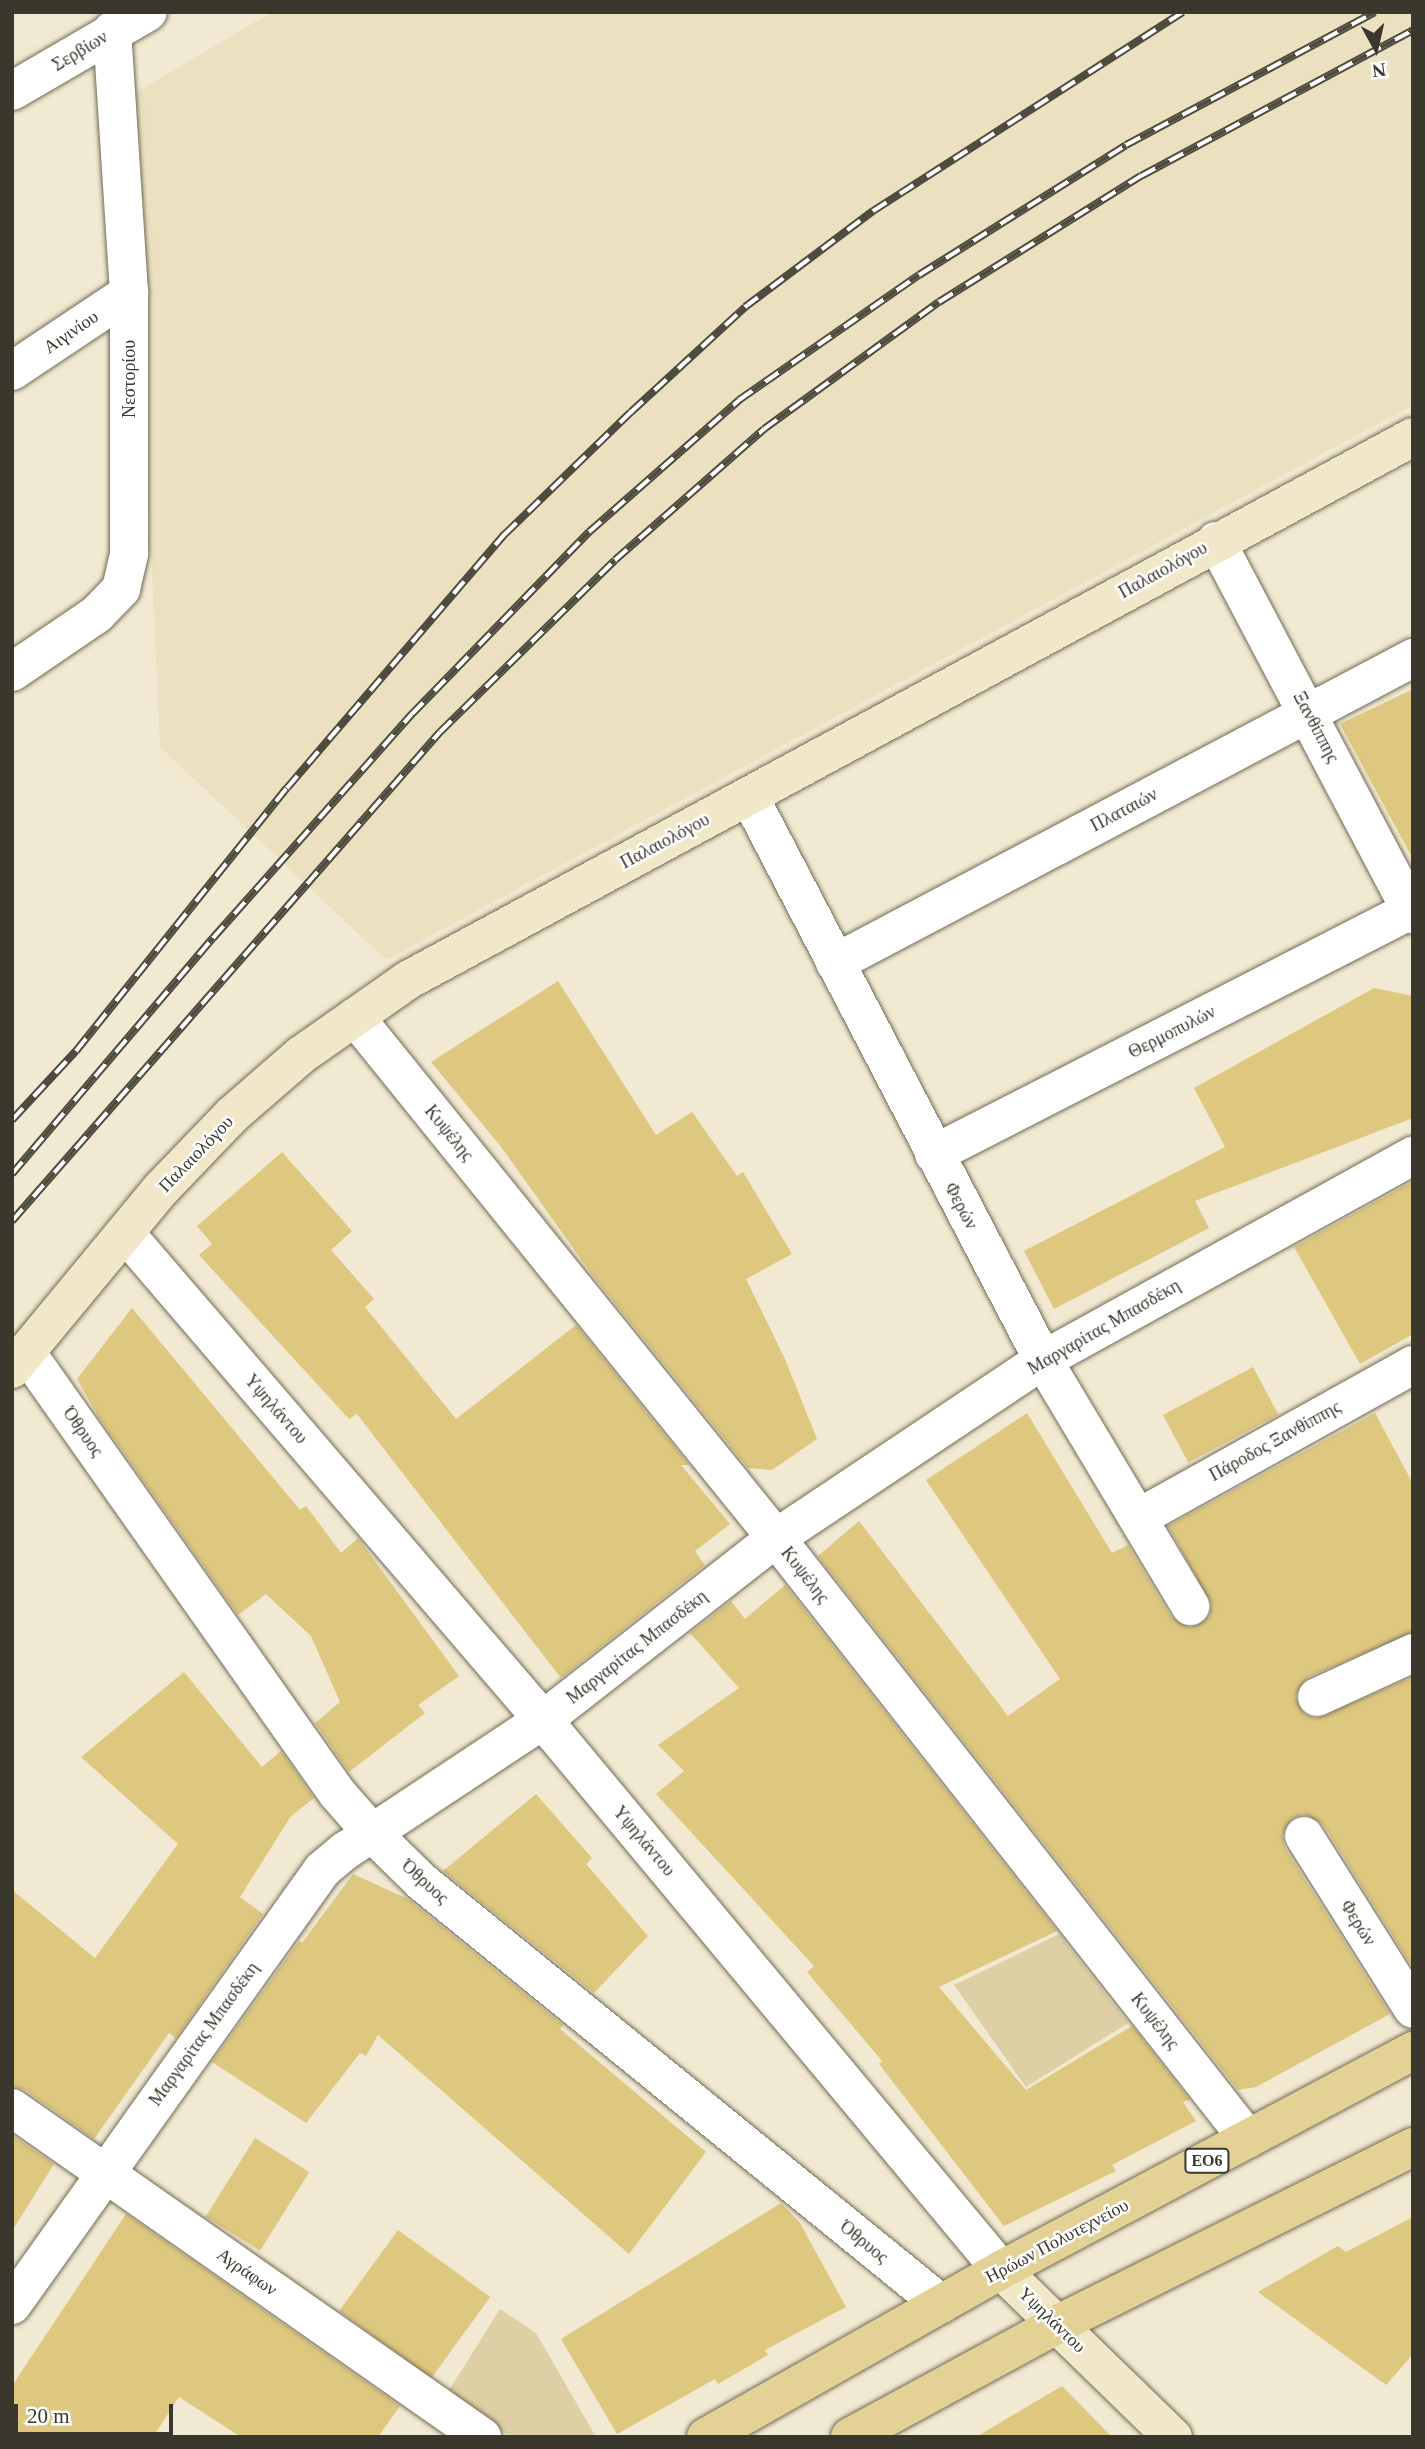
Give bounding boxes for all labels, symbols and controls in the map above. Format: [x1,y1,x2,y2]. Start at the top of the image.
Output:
north arrow [1341,14,1411,84]
street label: Σερβίων [48,26,112,76]
text: N [1371,59,1387,82]
street label: Αιγινίου [39,306,103,358]
street label: Νεστορίου [118,340,140,418]
street label: Παλαιολόγου [1115,537,1211,603]
street label: Ξανθίππης [1288,688,1344,766]
street label: Πλαταιών [1087,783,1161,837]
street label: Παλαιολόγου [617,808,713,874]
street label: Θερμοπυλών [1125,1001,1219,1063]
street label: Κυψέλης [420,1101,478,1165]
street label: Παλαιολόγου [154,1111,238,1197]
street label: Φερών [940,1179,982,1233]
street label: Μαργαρίτας Μπασδέκη [1024,1274,1184,1380]
street label: Υψηλάντου [240,1370,312,1448]
street label: Πάροδος Ξανθίππης [1206,1396,1344,1486]
street label: Όθρυος [58,1403,108,1461]
street label: Κυψέλης [776,1542,834,1608]
street label: Μαργαρίτας Μπασδέκη [562,1585,712,1709]
street label: Υψηλάντου [608,1801,680,1881]
street label: Όθρυος [397,1855,453,1909]
street label: Φερών [1336,1896,1380,1950]
street label: Μαργαρίτας Μπασδέκη [145,1958,263,2110]
street label: Κυψέλης [1126,1988,1184,2054]
road number: ΕΟ6 [1184,2148,1230,2174]
street label: Ηρώων Πολυτεχνείου [982,2194,1132,2288]
street label: Όθρυος [836,2216,892,2268]
street label: Αγράφων [213,2244,281,2300]
street label: Υψηλάντου [1014,2283,1090,2357]
scale bar [18,2390,177,2434]
text: 20 m [27,2404,70,2428]

